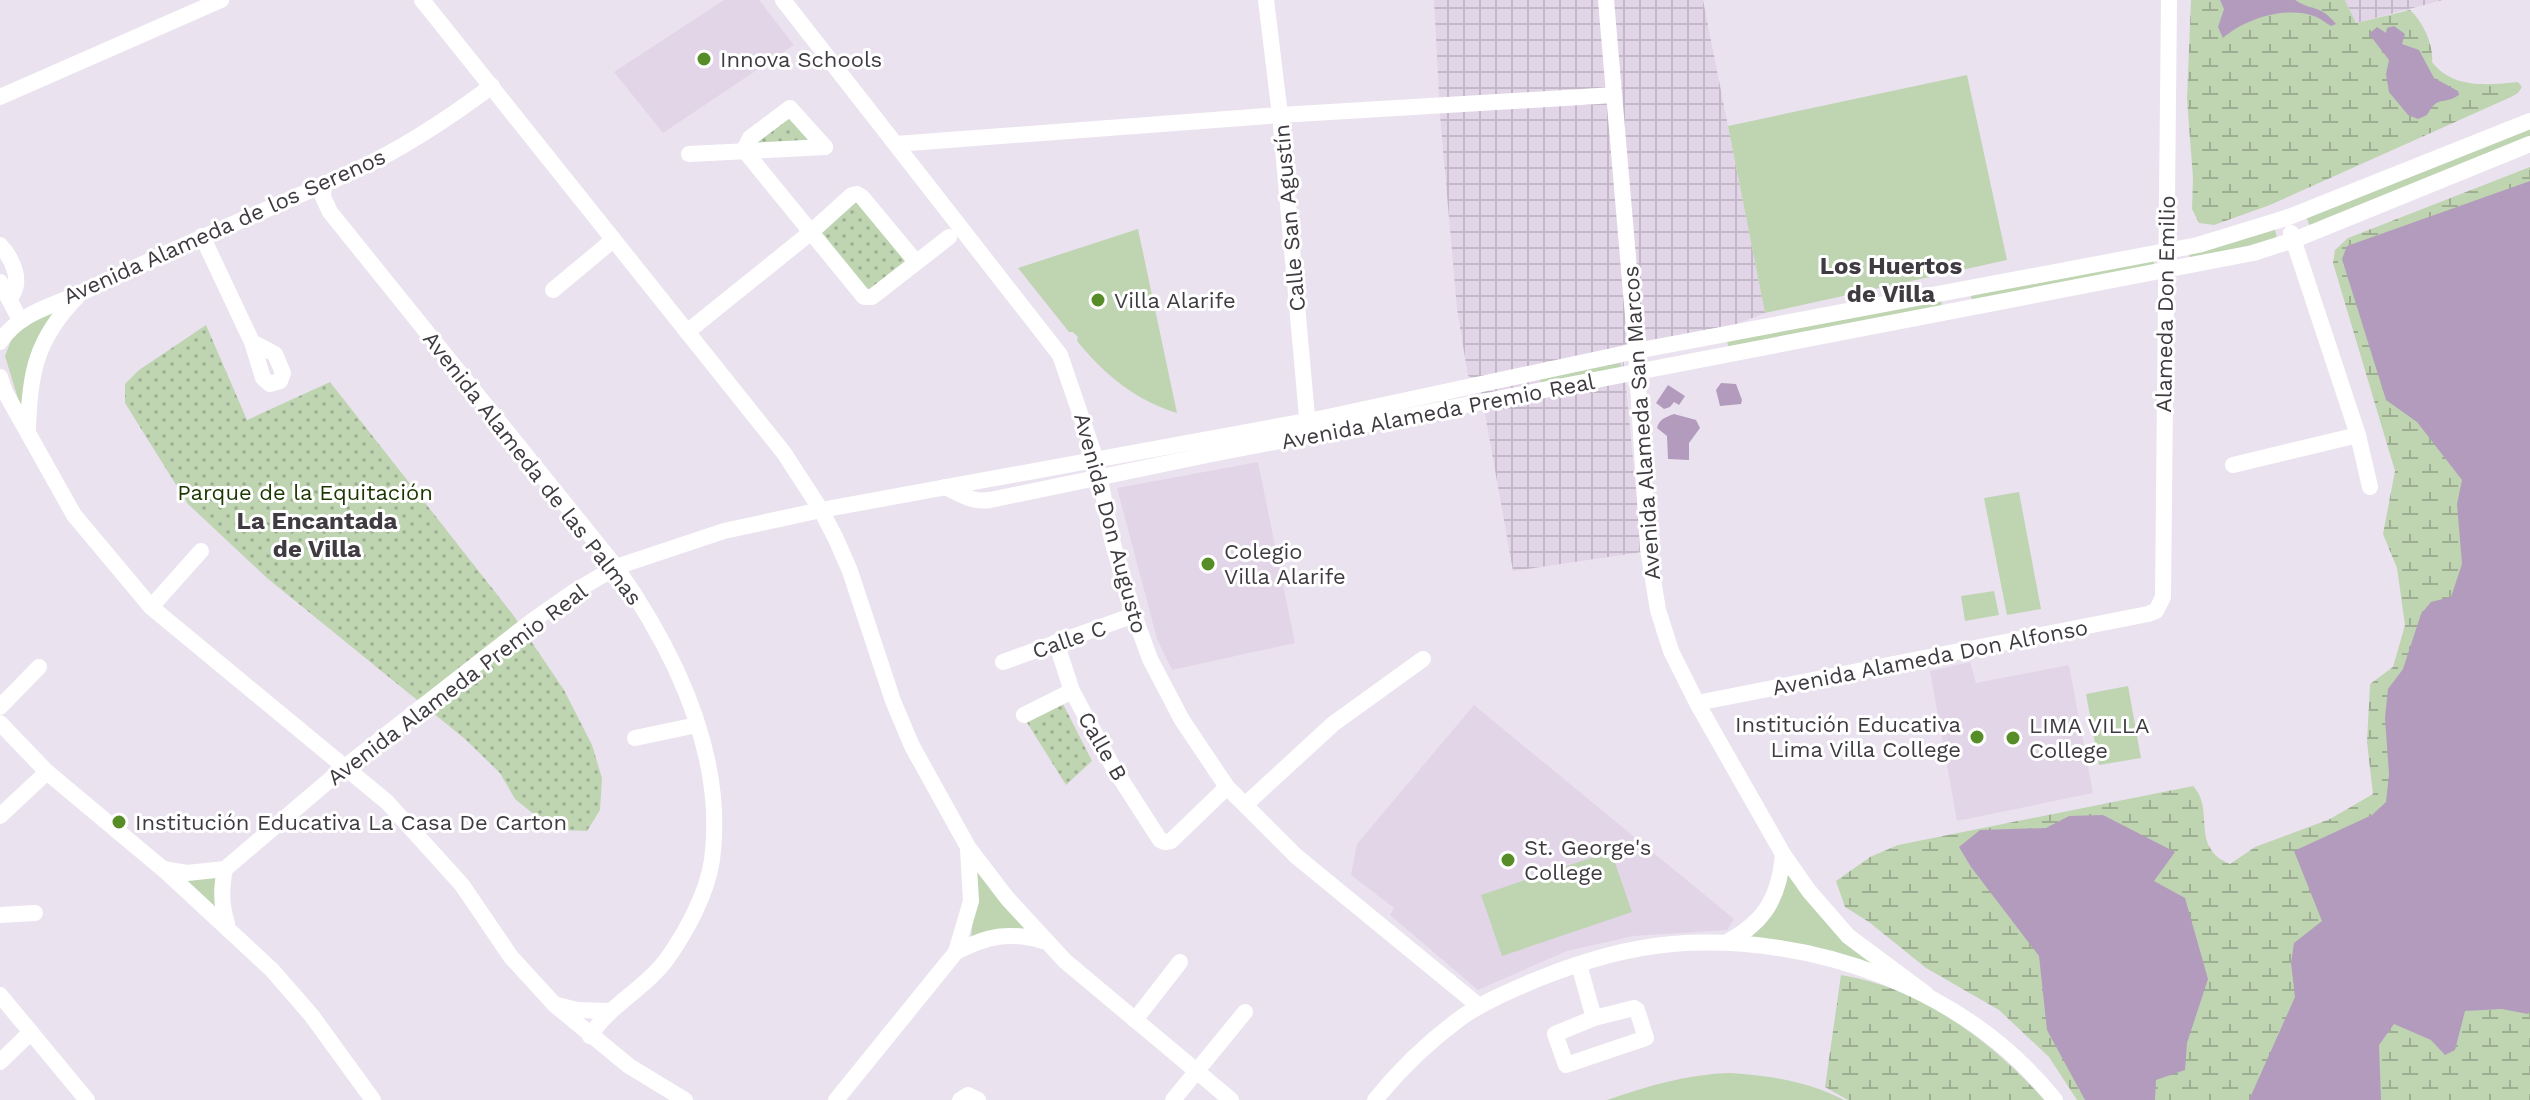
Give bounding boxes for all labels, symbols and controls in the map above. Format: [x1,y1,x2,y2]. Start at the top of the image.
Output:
place label: Innova Schools [720,47,882,72]
marker: Innova Schools [695,50,713,68]
street label: Calle San Agustín [1269,123,1310,313]
street label: Avenida Alameda de los Serenos [59,144,389,309]
street label: Alameda Don Emilio [2151,195,2180,413]
district label: Los Huertos de Villa [1820,252,1962,308]
street label: Avenida Alameda San Marcos [1618,265,1665,581]
place label: Villa Alarife [1114,288,1236,313]
marker: Villa Alarife [1089,291,1107,309]
street label: Avenida Alameda de las Palmas [418,327,647,610]
street label: Avenida Alameda Premio Real [1279,369,1597,454]
street label: Avenida Don Augusto [1069,410,1152,636]
park label: Parque de la Equitación [177,480,433,505]
district label: La Encantada de Villa [237,507,397,563]
place label: Colegio Villa Alarife [1224,539,1346,589]
marker: Colegio Villa Alarife [1199,555,1217,573]
street label: Avenida Alameda Premio Real [322,578,592,790]
street label: Calle C [1029,615,1109,664]
street label: Avenida Alameda Don Alfonso [1770,615,2090,700]
street label: Calle B [1073,707,1132,785]
place label: Institución Educativa Lima Villa College [1735,712,1961,762]
place label: LIMA VILLA College [2029,713,2149,763]
marker: Institución Educativa Lima Villa College [1968,728,1986,746]
marker: LIMA VILLA College [2004,729,2022,747]
place label: Institución Educativa La Casa De Carton [135,810,567,835]
marker: Institución Educativa La Casa De Carton [110,813,128,831]
place label: St. George's College [1524,835,1651,885]
marker: St. George's College [1499,851,1517,869]

